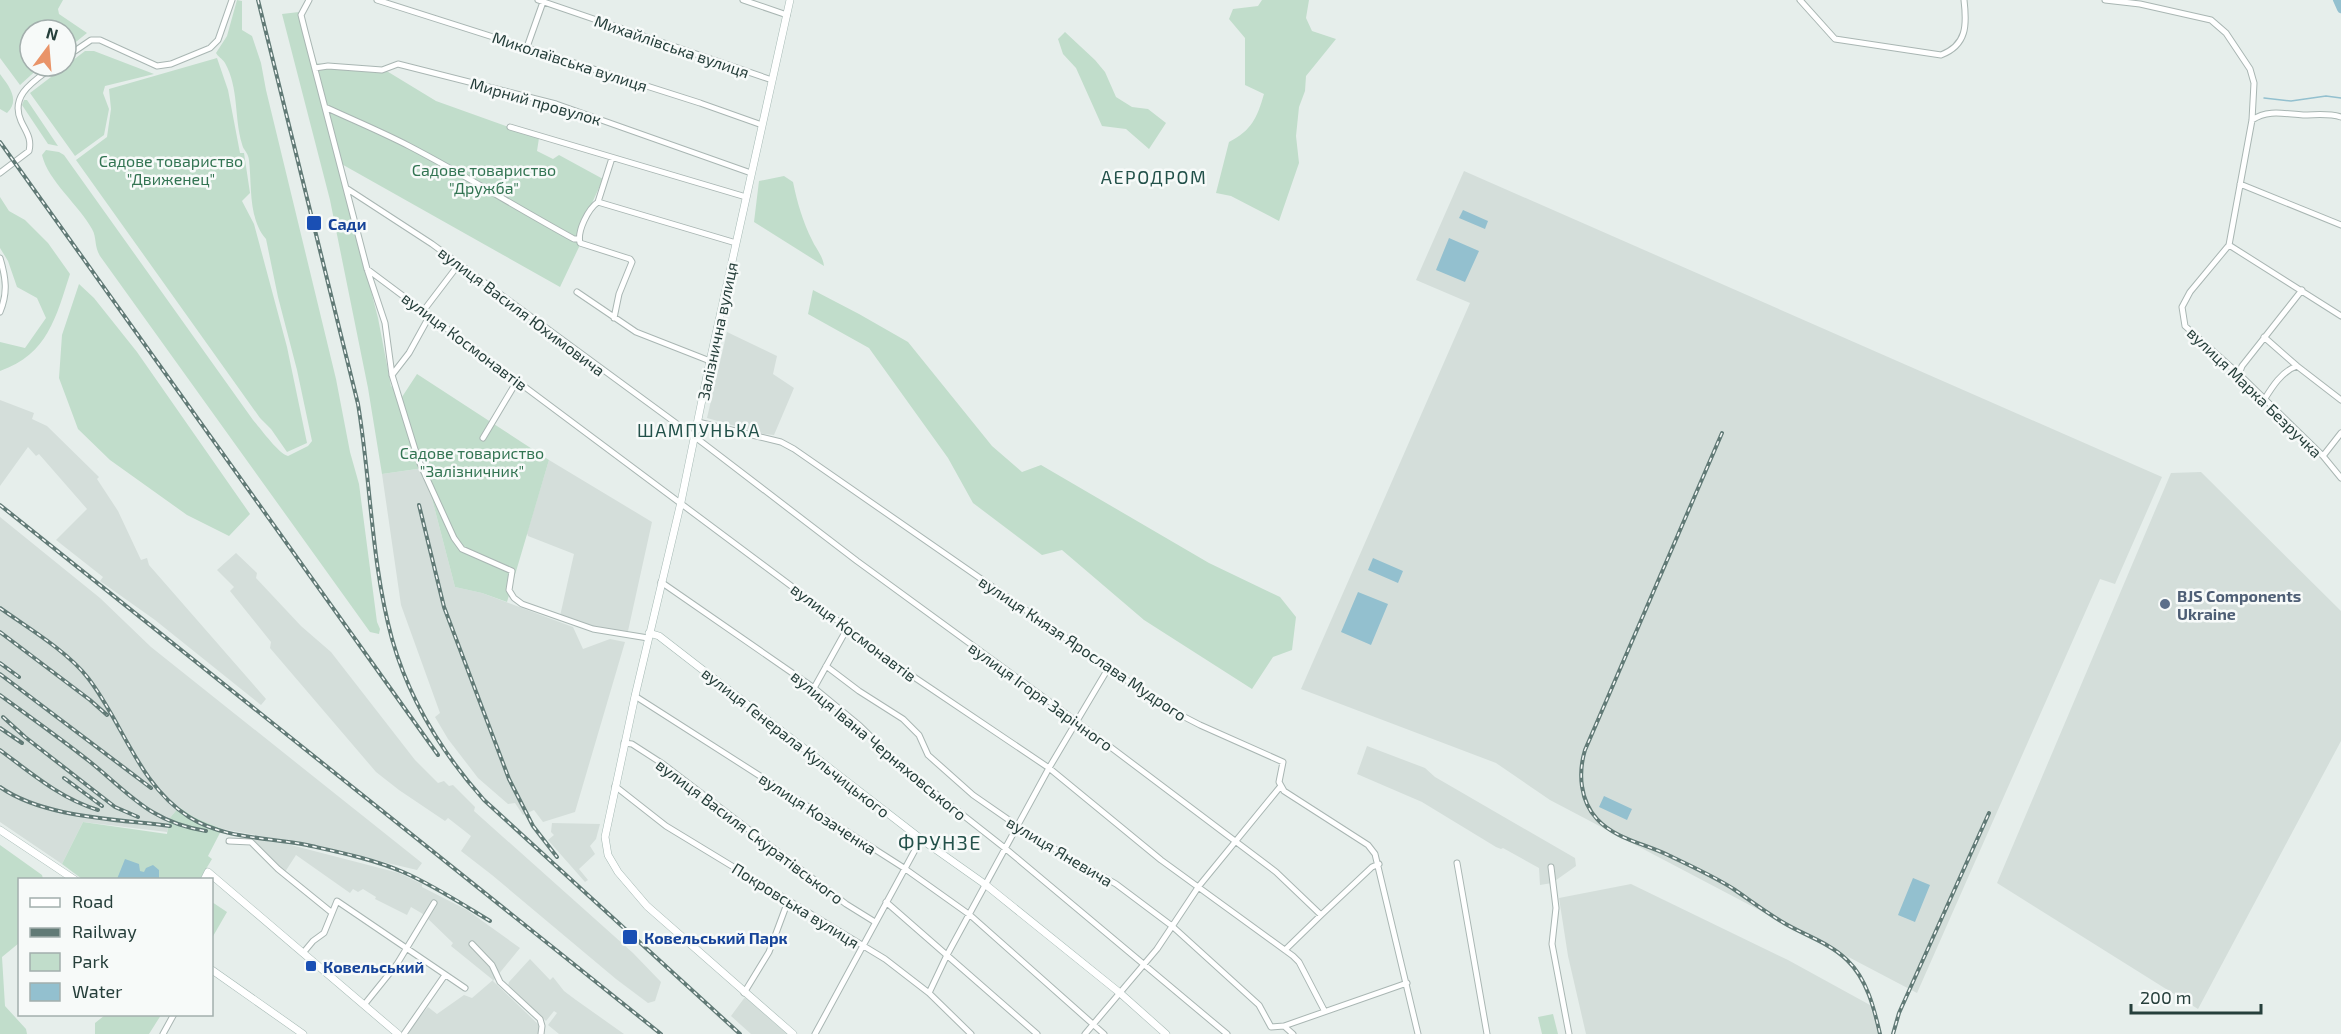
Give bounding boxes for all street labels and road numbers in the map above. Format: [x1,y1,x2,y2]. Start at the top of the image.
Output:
street label: Михайлівська вулиця [592,11,752,82]
street label: Миколаївська вулиця [490,27,650,96]
street label: Мирний провулок [468,73,604,130]
street label: вулиця Василя Юхимовича [434,242,609,381]
street label: Залізнична вулиця [693,260,742,402]
street label: вулиця Космонавтів [398,288,531,395]
street label: вулиця Марка Безручка [2183,323,2326,462]
street label: вулиця Князя Ярослава Мудрого [975,571,1190,726]
street label: вулиця Космонавтів [787,579,920,686]
street label: вулиця Ігоря Зарічного [965,637,1117,755]
street label: вулиця Генерала Кульчицького [698,663,894,822]
street label: вулиця Івана Черняховського [787,666,970,825]
street label: вулиця Василя Скуратівського [652,754,847,908]
street label: вулиця Козаченка [755,768,880,859]
street label: вулиця Яневича [1003,812,1116,891]
street label: Покровська вулиця [728,858,863,953]

